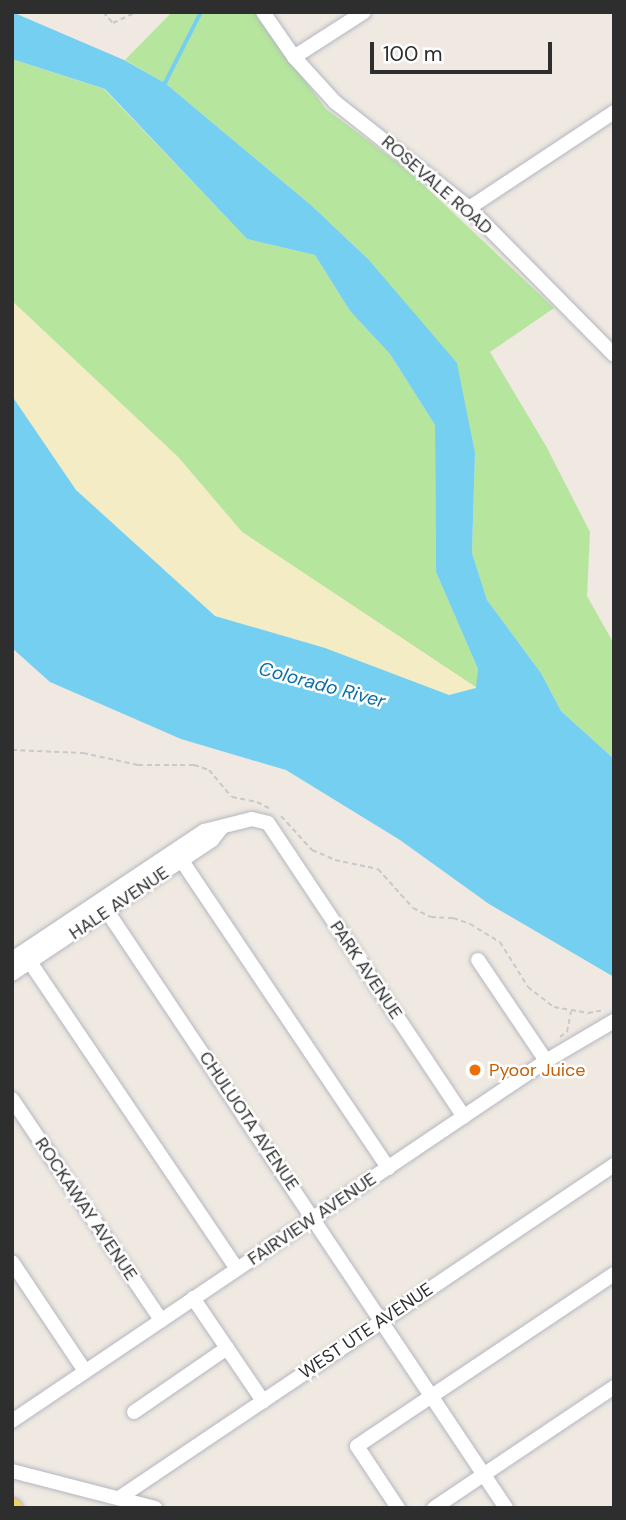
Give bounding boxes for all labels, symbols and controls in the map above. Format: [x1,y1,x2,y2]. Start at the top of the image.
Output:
scale bar [374,28,556,72]
text: 100 m [383,40,443,68]
street label: ROSEVALE ROAD [377,131,497,239]
water label: Colorado River [256,657,388,713]
street label: HALE AVENUE [65,862,173,944]
street label: PARK AVENUE [325,917,407,1023]
street label: CHULUOTA AVENUE [194,1047,304,1195]
place label: Pyoor Juice [489,1059,586,1081]
marker: Pyoor Juice [467,1062,483,1078]
street label: ROCKAWAY AVENUE [30,1133,142,1285]
street label: FAIRVIEW AVENUE [244,1168,380,1270]
street label: WEST UTE AVENUE [295,1278,437,1384]

